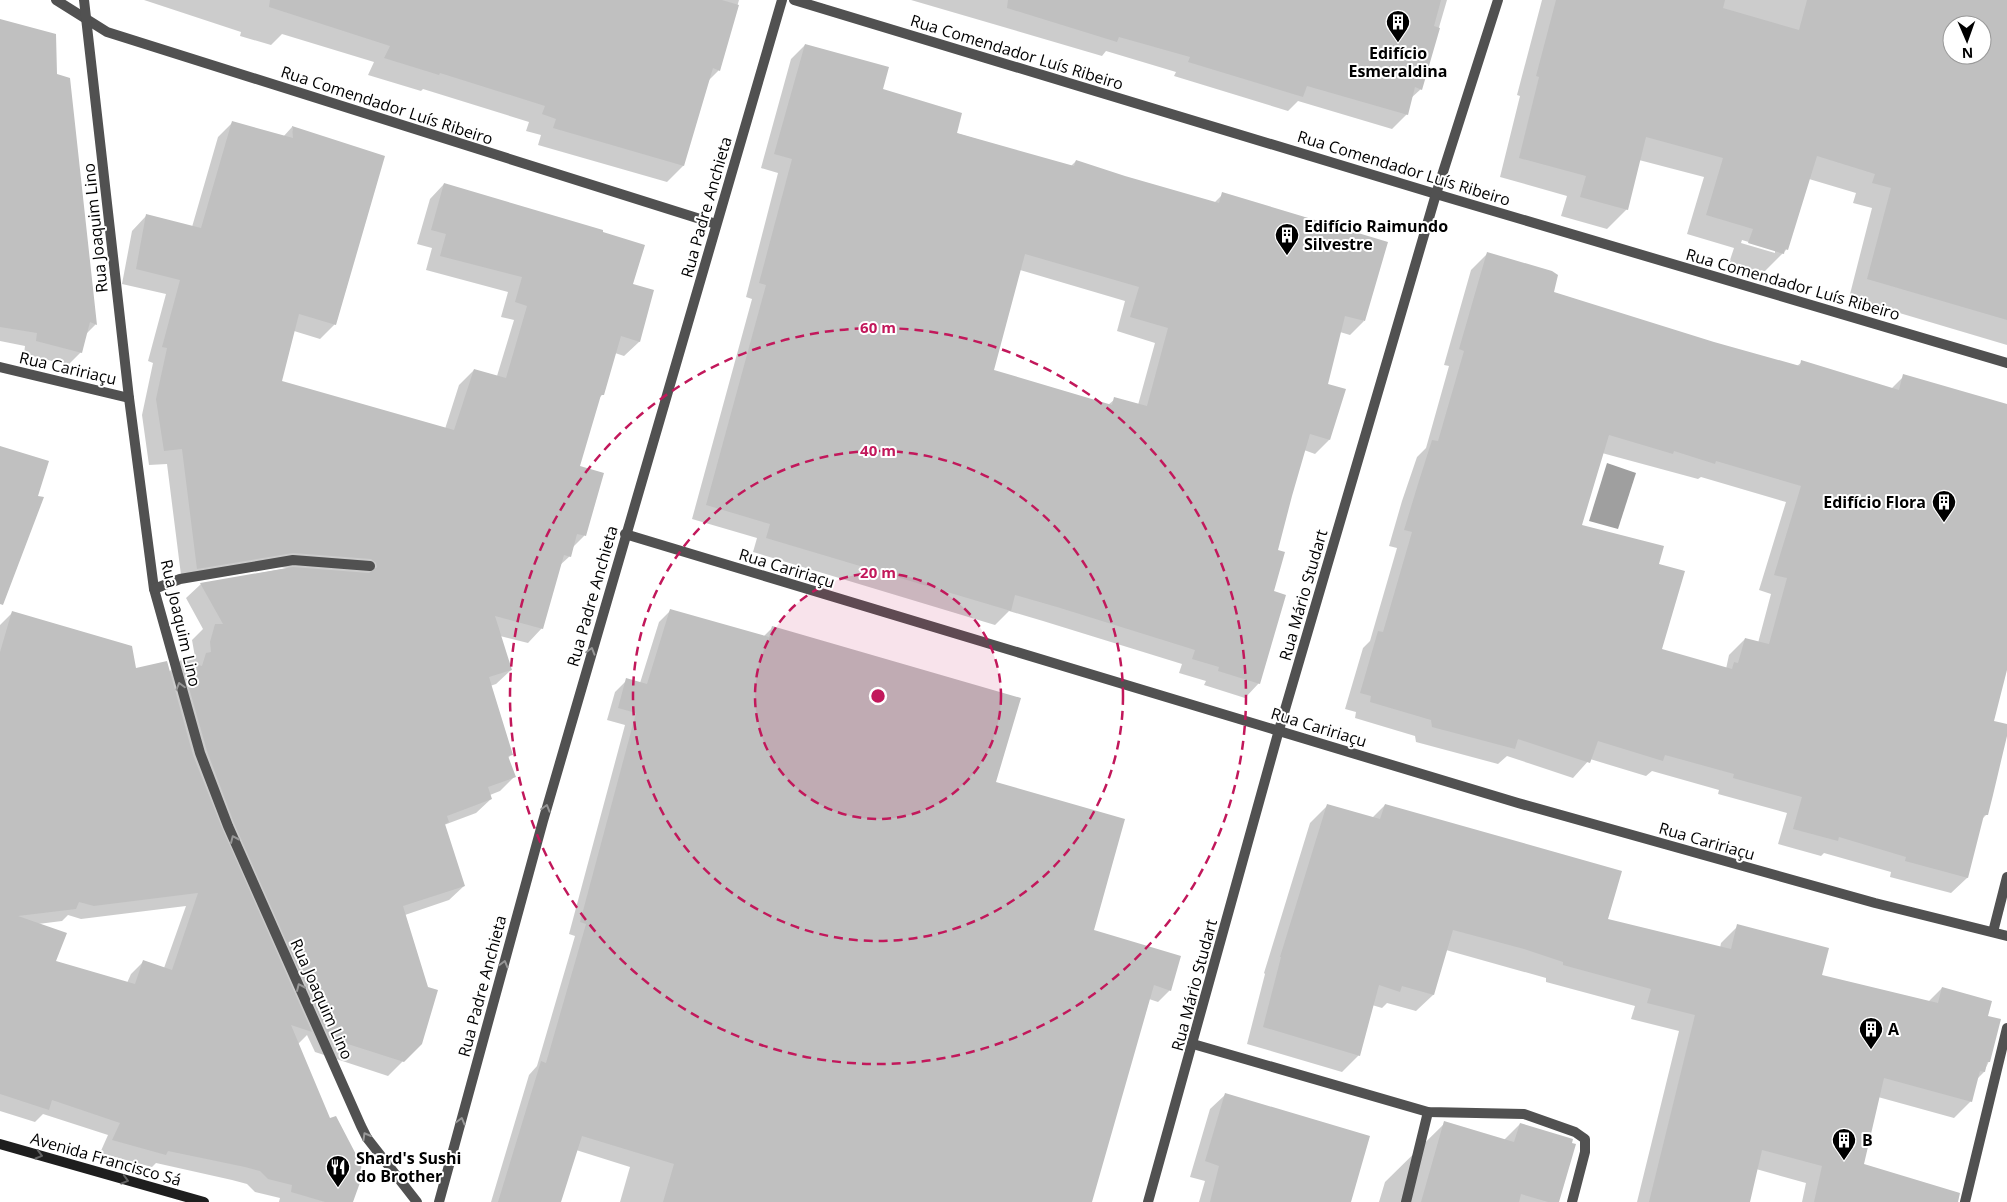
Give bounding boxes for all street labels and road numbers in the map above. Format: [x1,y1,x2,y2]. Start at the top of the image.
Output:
street label: Rua Comendador Luís Ribeiro [908,9,1126,95]
street label: Rua Comendador Luís Ribeiro [278,60,496,150]
street label: Rua Comendador Luís Ribeiro [1295,125,1513,211]
street label: Rua Padre Anchieta [675,134,737,280]
street label: Rua Joaquim Lino [77,162,113,294]
street label: Rua Comendador Luís Ribeiro [1683,243,1903,325]
street label: Rua Caririaçu [17,346,119,390]
street label: Rua Padre Anchieta [561,523,623,669]
street label: Rua Mário Studart [1274,527,1332,663]
street label: Rua Caririaçu [736,543,838,593]
street label: Rua Joaquim Lino [156,557,206,689]
street label: Rua Caririaçu [1268,702,1370,752]
street label: Rua Caririaçu [1656,817,1758,865]
street label: Rua Padre Anchieta [453,913,511,1059]
street label: Rua Mário Studart [1166,916,1222,1053]
street label: Rua Joaquim Lino [286,935,358,1063]
street label: Avenida Francisco Sá [28,1127,184,1191]

